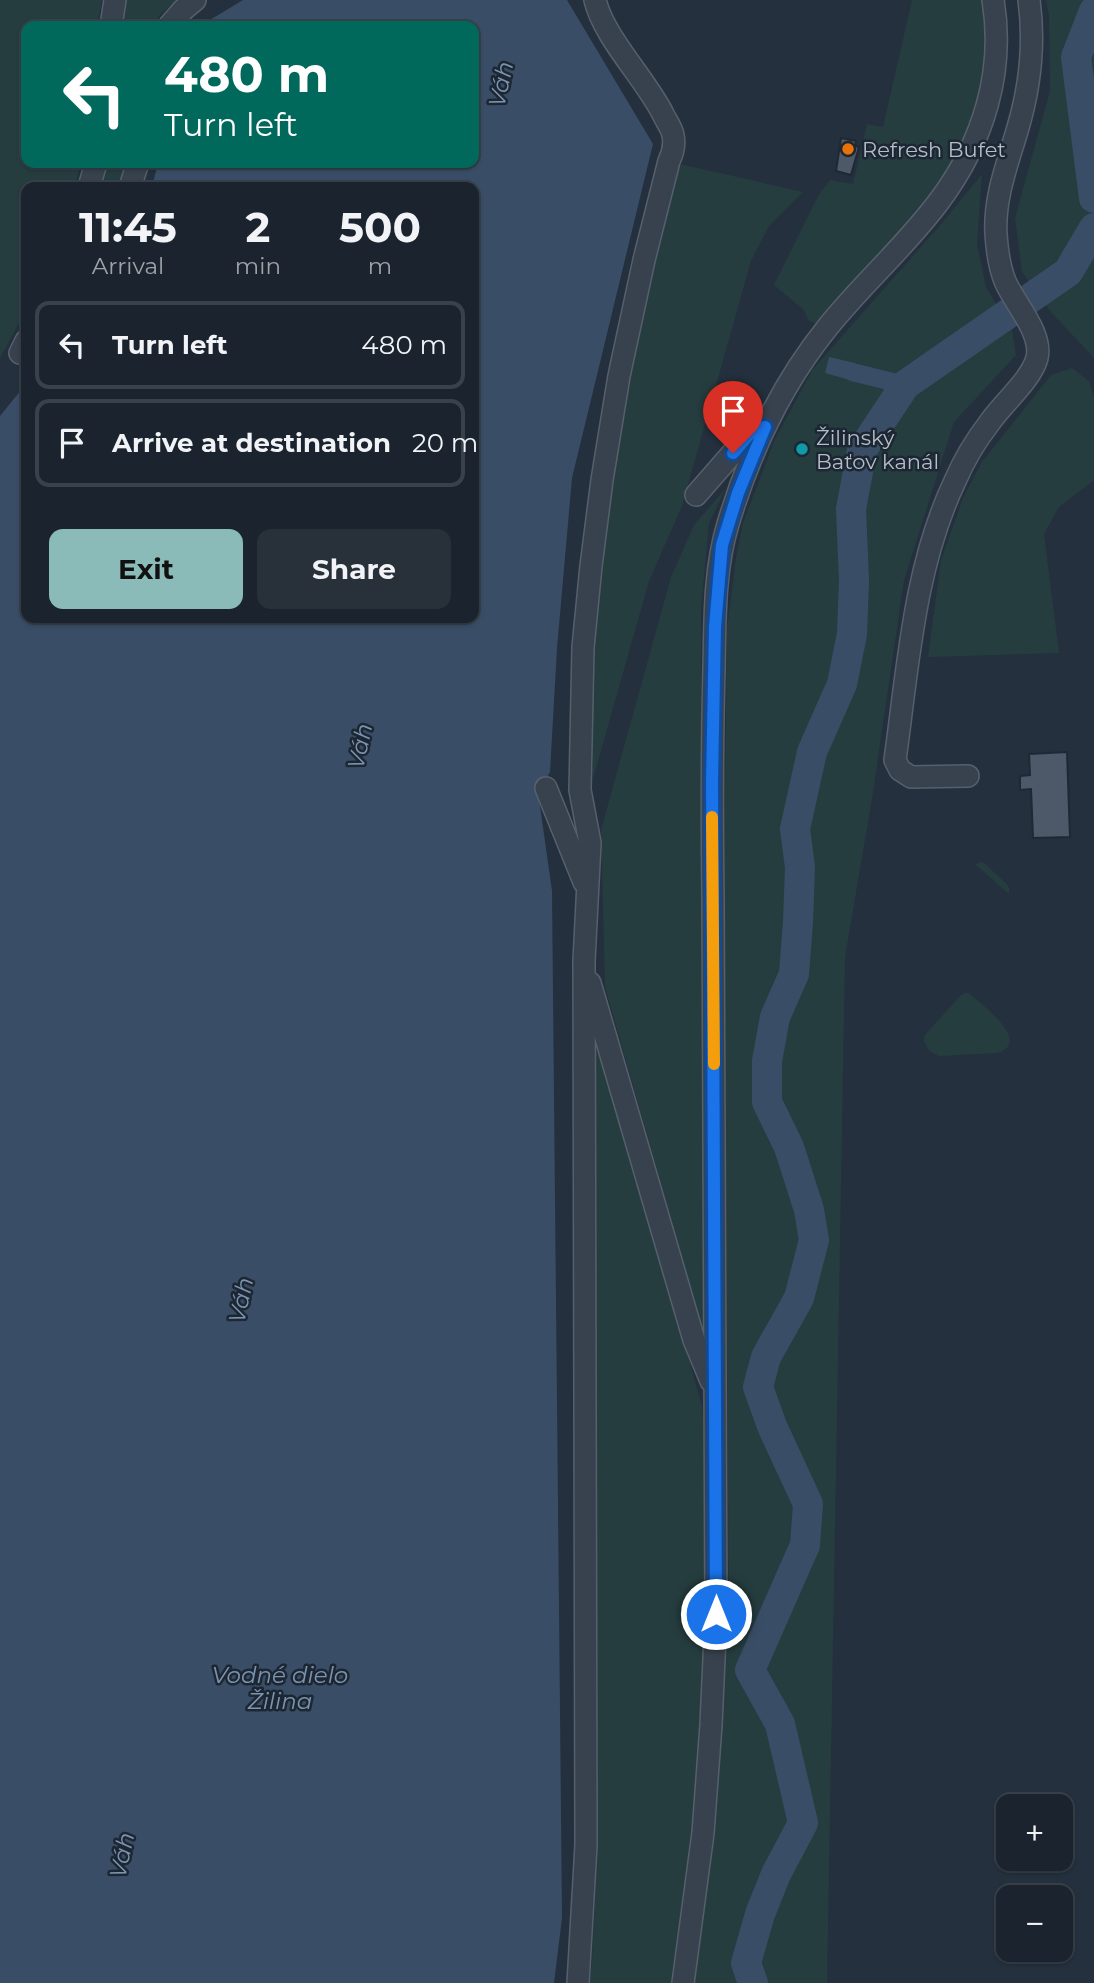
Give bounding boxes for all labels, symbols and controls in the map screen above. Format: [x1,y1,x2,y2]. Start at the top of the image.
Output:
text: 480 m [164,45,329,104]
icon: left [49,49,140,140]
water label: Váh [483,59,519,109]
text: Turn left [164,105,298,144]
place label: Refresh Bufet [862,137,1006,162]
marker: Refresh Bufet [840,141,856,157]
text: 11:45 [79,201,177,253]
text: 2 [246,201,270,253]
text: 500 [339,201,421,253]
text: Arrival [92,252,164,280]
text: min [235,252,281,280]
text: m [368,252,392,280]
icon: left [53,326,91,364]
text: Turn left [112,329,228,361]
text: 480 m [361,329,447,361]
pin [703,381,763,453]
icon: arrive [714,392,752,430]
icon: arrive [53,424,91,462]
place label: Žilinský Baťov kanál [816,425,939,474]
text: Arrive at destination [112,427,391,459]
text: 20 m [412,427,478,459]
marker: Žilinský Baťov kanál [794,441,810,457]
button: Exit [49,529,243,609]
button: Share [257,529,451,609]
water label: Váh [342,721,378,771]
water label: Váh [223,1275,259,1325]
position arrow [679,1577,753,1651]
water label: Vodné dielo Žilina [212,1661,348,1715]
map controls [996,1794,1073,1962]
button: + [996,1794,1073,1871]
water label: Váh [104,1830,140,1880]
button: − [996,1885,1073,1962]

